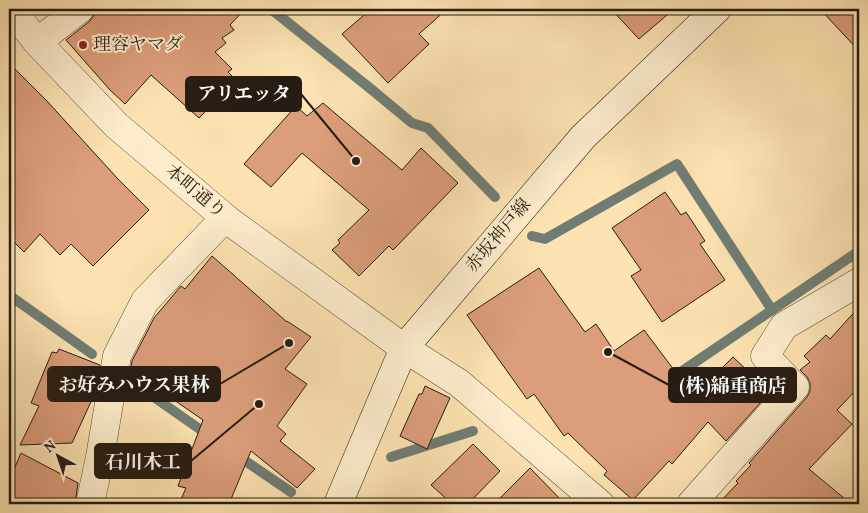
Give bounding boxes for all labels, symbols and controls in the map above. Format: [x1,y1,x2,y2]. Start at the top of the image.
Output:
place label: 理容ヤマダ [93,33,183,58]
marker: 理容ヤマダ [77,39,89,51]
callout: アリエッタ [186,77,301,111]
text: アリエッタ [197,82,291,108]
street label: 本町通り [159,159,231,225]
street label: 赤坂神戸線 [460,193,538,279]
callout: お好みハウス果林 [48,367,220,401]
callout: (株)綿重商店 [669,368,796,402]
text: お好みハウス果林 [58,373,210,399]
text: (株)綿重商店 [679,374,787,400]
north arrow [32,430,82,480]
text: N [41,437,61,458]
callout: 石川木工 [95,444,191,478]
text: 石川木工 [105,450,181,476]

